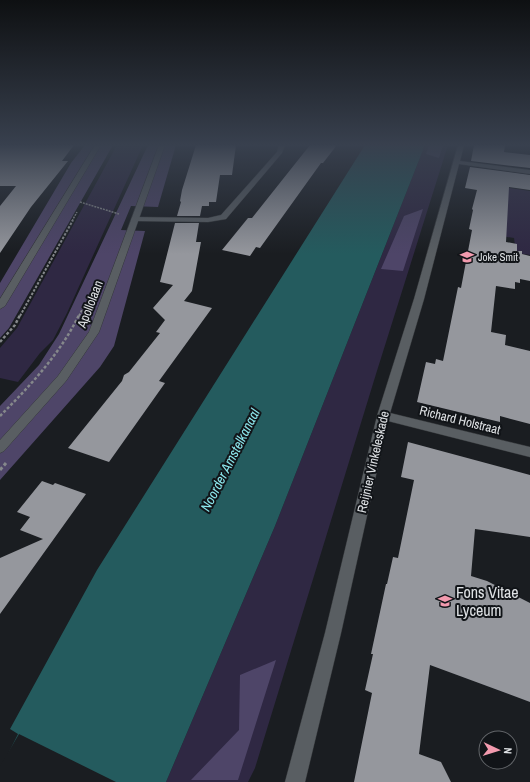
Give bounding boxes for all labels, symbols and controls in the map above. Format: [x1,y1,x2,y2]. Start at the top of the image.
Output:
school or university icon: Joke Smit [459,249,475,265]
place label: Joke Smit [478,250,519,264]
street label: Apollolaan [73,278,107,331]
street label: Richard Holstraat [418,402,502,438]
water label: Noorder Amstelkanaal [196,405,264,514]
street label: Reijnier Vinkeleskade [353,409,393,515]
place label: Fons Vitae Lyceum [456,581,519,621]
school or university icon: Fons Vitae Lyceum [437,593,453,609]
north arrow [478,730,518,770]
text: N [501,747,515,754]

